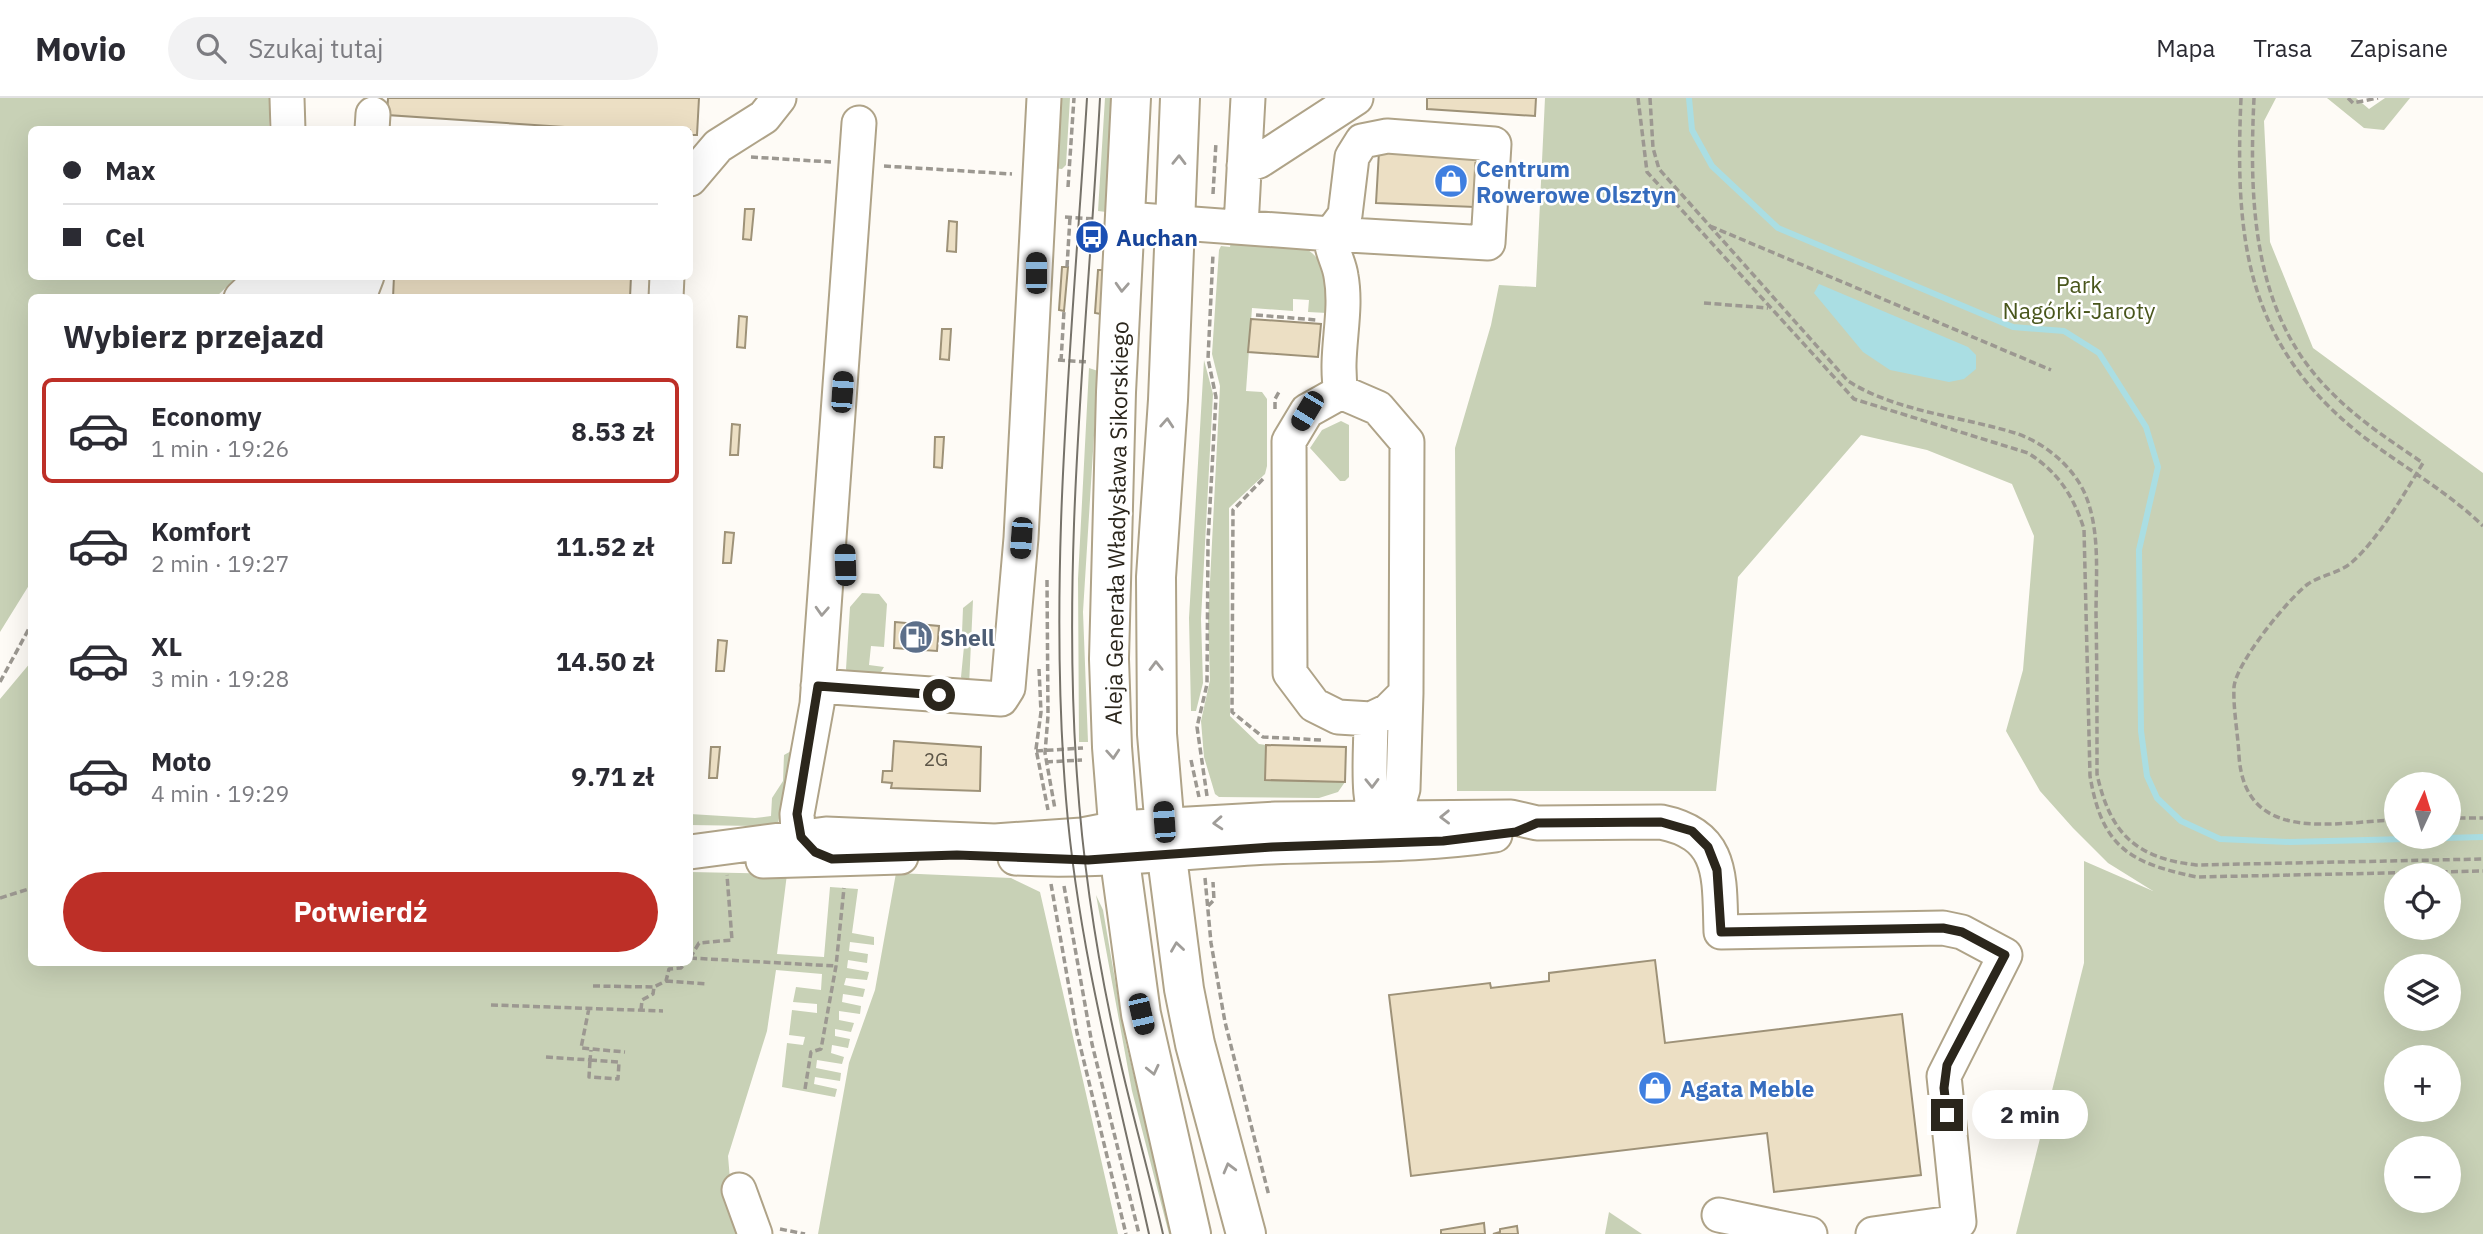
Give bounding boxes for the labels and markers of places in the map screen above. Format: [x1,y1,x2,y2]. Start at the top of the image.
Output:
place label: Centrum Rowerowe Olsztyn [1476,153,1677,209]
shop icon: Centrum Rowerowe Olsztyn [1432,162,1470,200]
bus stop icon: Auchan [1073,218,1111,256]
place label: Auchan [1116,222,1198,252]
fuel station icon: Shell [897,618,935,656]
place label: Shell [940,622,995,652]
shop icon: Agata Meble [1636,1069,1674,1107]
place label: Agata Meble [1680,1073,1814,1103]

